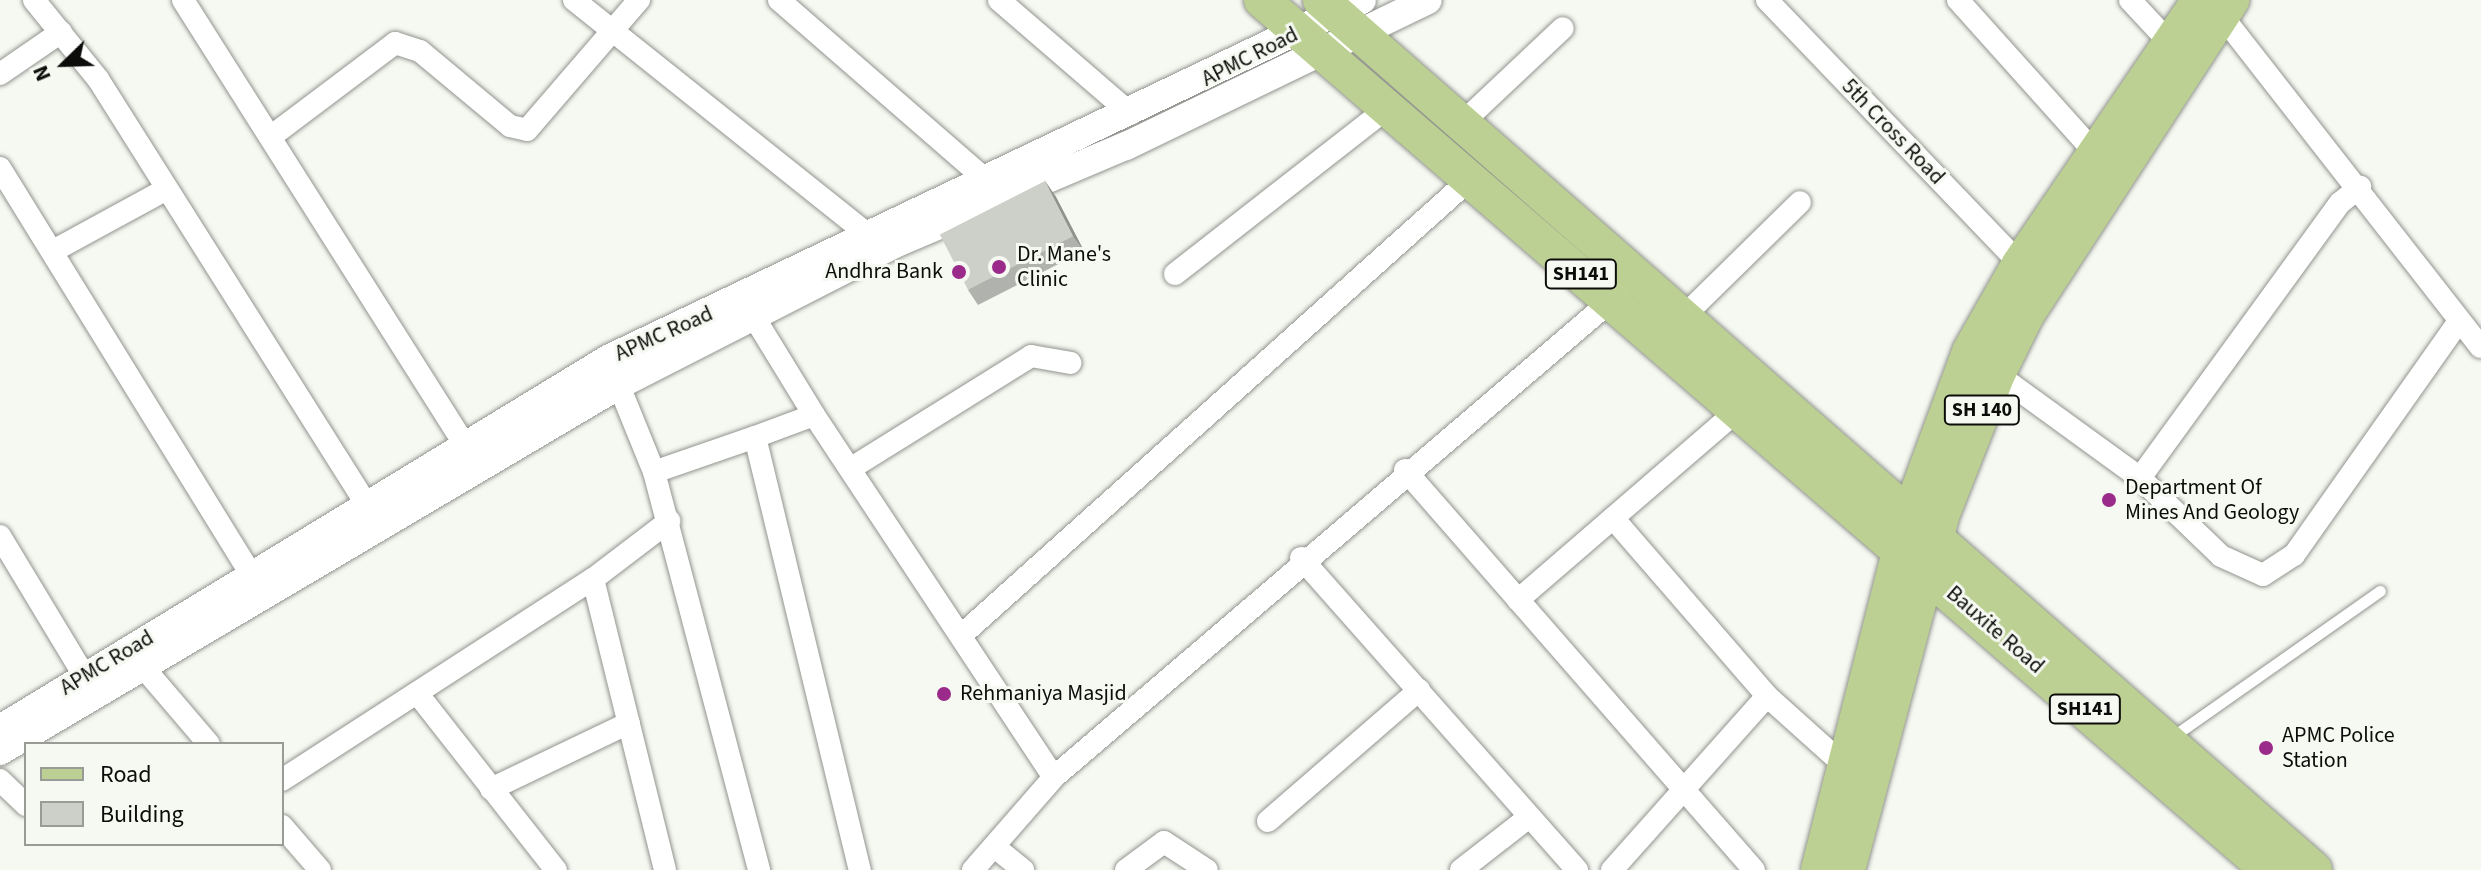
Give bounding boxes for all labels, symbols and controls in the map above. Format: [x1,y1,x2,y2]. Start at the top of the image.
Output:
street label: APMC Road [1197,22,1303,92]
north arrow [24,24,104,104]
text: N [24,60,59,86]
street label: 5th Cross Road [1836,74,1950,190]
place label: Dr. Mane's Clinic [1017,241,1111,292]
marker: Dr. Mane's Clinic [988,256,1010,278]
road number: SH141 [1543,258,1619,290]
place label: Andhra Bank [825,259,943,285]
marker: Andhra Bank [950,263,968,281]
street label: APMC Road [611,301,717,367]
road number: SH 140 [1942,394,2022,426]
place label: Department Of Mines And Geology [2125,474,2299,526]
marker: Department Of Mines And Geology [2100,491,2118,509]
street label: Bauxite Road [1941,580,2049,680]
street label: APMC Road [55,625,159,701]
place label: Rehmaniya Masjid [960,681,1127,707]
marker: Rehmaniya Masjid [935,685,953,703]
road number: SH141 [2047,693,2123,725]
place label: APMC Police Station [2282,722,2395,774]
marker: APMC Police Station [2257,739,2275,757]
legend [24,742,284,846]
text: Road [100,757,152,792]
text: Building [100,797,184,832]

